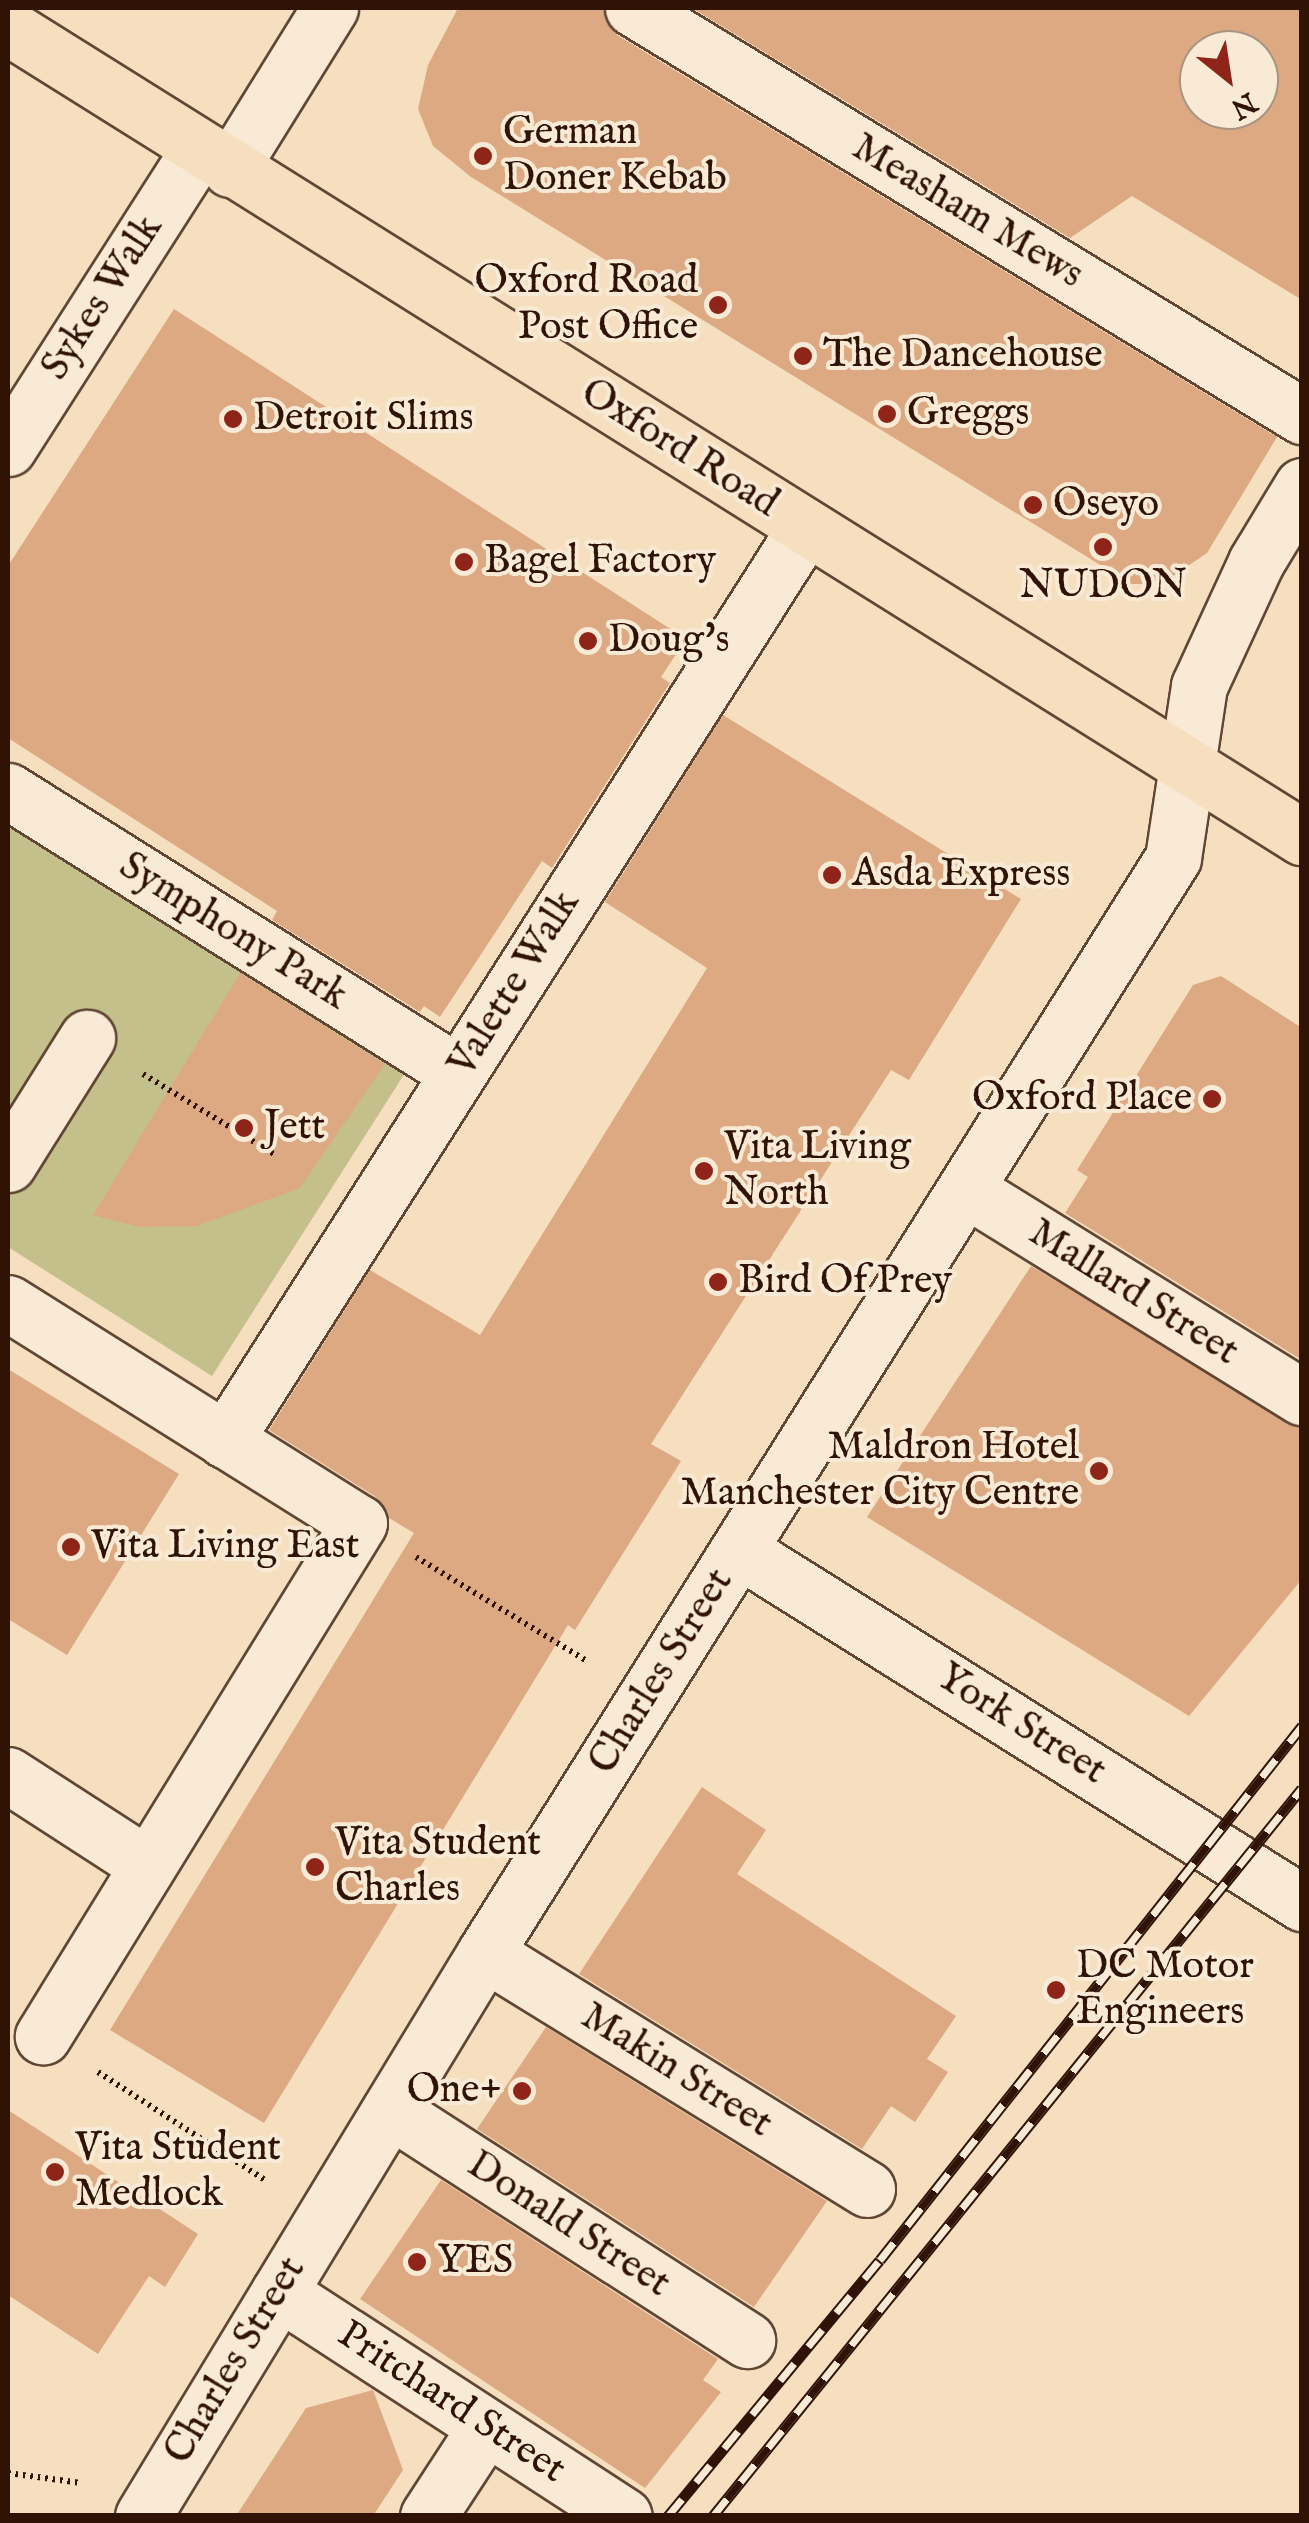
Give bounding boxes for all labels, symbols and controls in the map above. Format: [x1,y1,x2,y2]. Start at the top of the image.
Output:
north arrow [1179,30,1279,130]
text: N [1224,83,1263,126]
place label: German Doner Kebab [503,109,727,203]
street label: Measham Mews [843,124,1091,300]
marker: German Doner Kebab [472,145,494,167]
street label: Sykes Walk [32,207,174,389]
place label: Oxford Road Post Office [475,258,698,352]
marker: Oxford Road Post Office [707,294,729,316]
place label: The Dancehouse [823,332,1102,380]
marker: The Dancehouse [792,345,814,367]
street label: Oxford Road [572,369,786,529]
place label: Greggs [907,390,1029,438]
place label: Detroit Slims [253,395,473,443]
marker: Greggs [876,403,898,425]
marker: Detroit Slims [222,408,244,430]
place label: Oseyo [1053,481,1159,529]
marker: Oseyo [1022,494,1044,516]
marker: NUDON [1092,536,1114,558]
place label: Bagel Factory [484,538,716,586]
marker: Bagel Factory [453,551,475,573]
place label: NUDON [1019,563,1187,611]
place label: Doug's [608,617,729,665]
marker: Doug's [577,630,599,652]
street label: Symphony Park [110,843,356,1021]
place label: Asda Express [852,851,1070,899]
marker: Asda Express [821,864,843,886]
street label: Valette Walk [439,882,591,1086]
place label: Oxford Place [972,1075,1192,1123]
marker: Oxford Place [1201,1088,1223,1110]
place label: Jett [264,1104,325,1152]
marker: Jett [233,1117,255,1139]
place label: Vita Living North [724,1124,911,1218]
marker: Vita Living North [693,1160,715,1182]
street label: Mallard Street [1019,1210,1247,1376]
place label: Bird Of Prey [738,1258,952,1306]
marker: Bird Of Prey [707,1271,729,1293]
place label: Maldron Hotel Manchester City Centre [680,1424,1079,1518]
marker: Maldron Hotel Manchester City Centre [1088,1460,1110,1482]
place label: Vita Living East [91,1523,359,1571]
marker: Vita Living East [60,1536,82,1558]
street label: Charles Street [580,1560,744,1784]
street label: York Street [928,1654,1114,1796]
place label: Vita Student Charles [335,1820,541,1914]
marker: Vita Student Charles [304,1856,326,1878]
place label: DC Motor Engineers [1076,1943,1254,2037]
marker: DC Motor Engineers [1045,1979,1067,2001]
street label: Makin Street [572,1993,780,2149]
place label: One+ [407,2067,502,2115]
marker: One+ [511,2080,533,2102]
place label: Vita Student Medlock [75,2125,281,2219]
street label: Donald Street [457,2142,679,2308]
marker: Vita Student Medlock [44,2161,66,2183]
place label: YES [437,2238,513,2286]
street label: Charles Street [155,2249,317,2473]
marker: YES [406,2251,428,2273]
street label: Pritchard Street [328,2312,574,2494]

